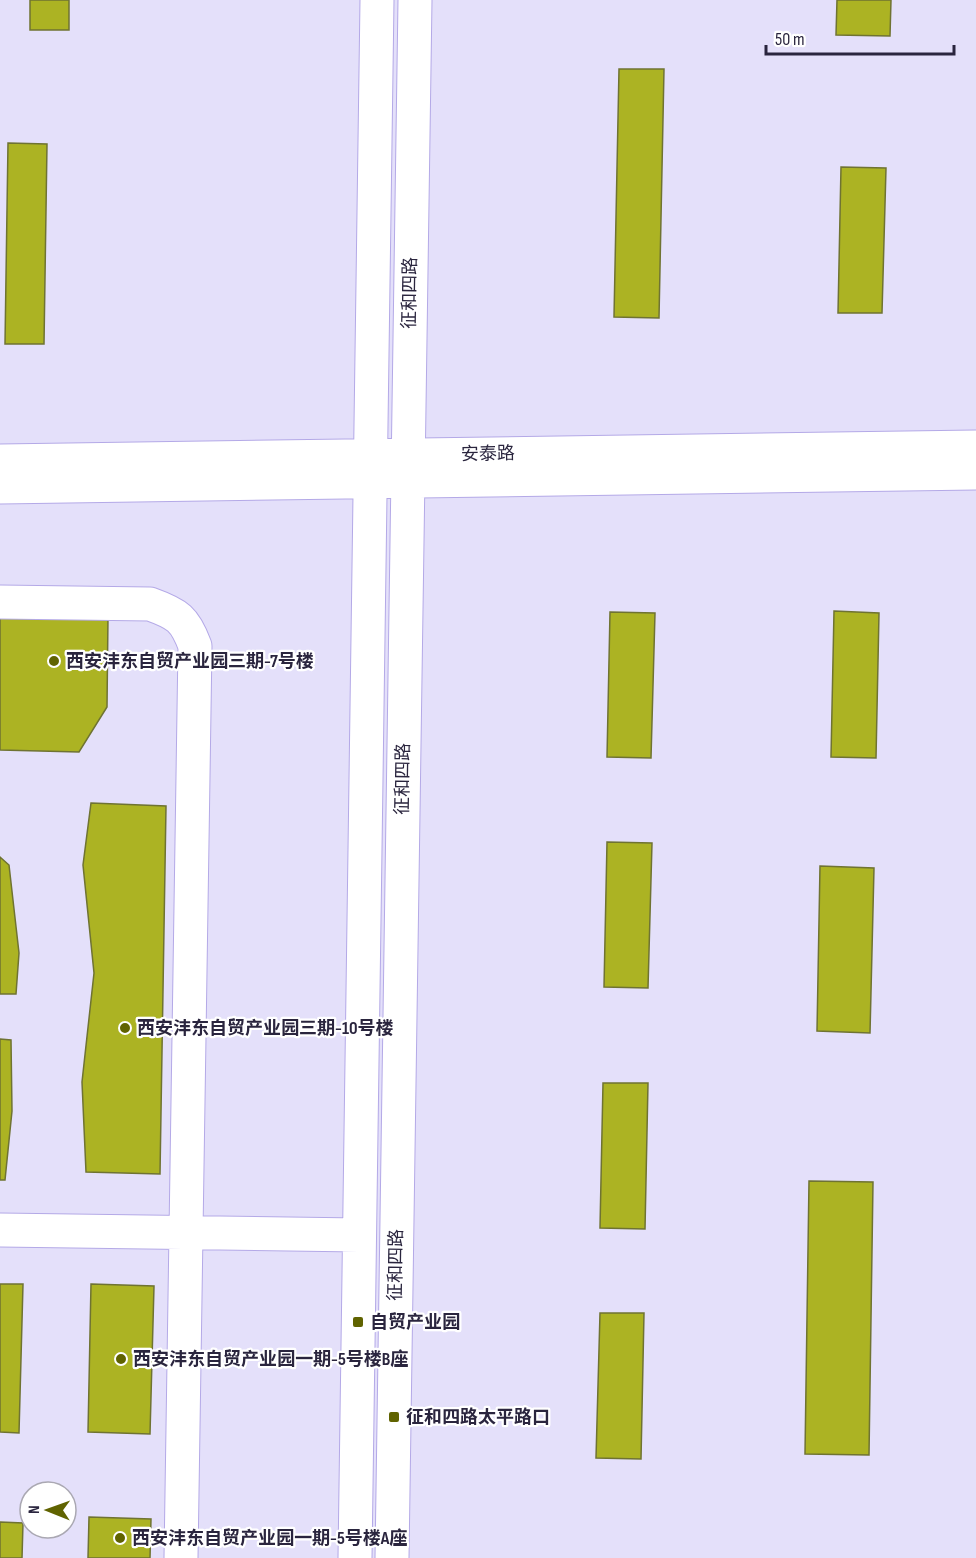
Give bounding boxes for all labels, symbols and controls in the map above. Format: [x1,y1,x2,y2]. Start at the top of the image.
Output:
scale bar [766,18,954,56]
text: 50 m [775,29,805,50]
street label: 征和四路 [399,257,421,329]
street label: 安泰路 [461,443,515,465]
place label: 西安沣东自贸产业园三期-7号楼 [66,651,314,672]
marker: 西安沣东自贸产业园三期-7号楼 [47,654,61,668]
street label: 征和四路 [392,743,414,815]
place label: 西安沣东自贸产业园三期-10号楼 [137,1018,394,1039]
marker: 西安沣东自贸产业园三期-10号楼 [118,1021,132,1035]
street label: 征和四路 [385,1229,407,1301]
place label: 自贸产业园 [370,1312,460,1333]
marker: 自贸产业园 [351,1315,365,1329]
place label: 西安沣东自贸产业园一期-5号楼B座 [133,1349,408,1370]
marker: 西安沣东自贸产业园一期-5号楼B座 [114,1352,128,1366]
place label: 征和四路太平路口 [406,1407,550,1428]
marker: 征和四路太平路口 [387,1410,401,1424]
north arrow [18,1480,78,1540]
text: N [25,1505,44,1514]
place label: 西安沣东自贸产业园一期-5号楼A座 [132,1528,407,1549]
marker: 西安沣东自贸产业园一期-5号楼A座 [113,1531,127,1545]

